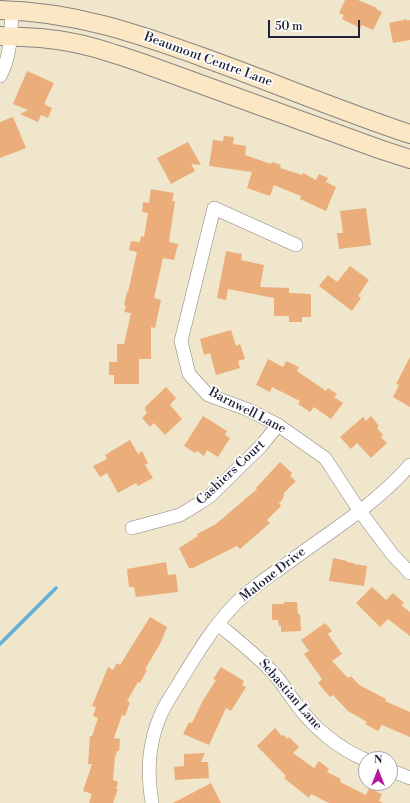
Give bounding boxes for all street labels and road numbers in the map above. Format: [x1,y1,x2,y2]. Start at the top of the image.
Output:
street label: Beaumont Centre Lane [142,29,274,91]
street label: Barnwell Lane [206,385,288,437]
street label: Cashiers Court [193,437,269,509]
street label: Malone Drive [237,544,309,606]
street label: Sebastian Lane [255,656,325,734]

